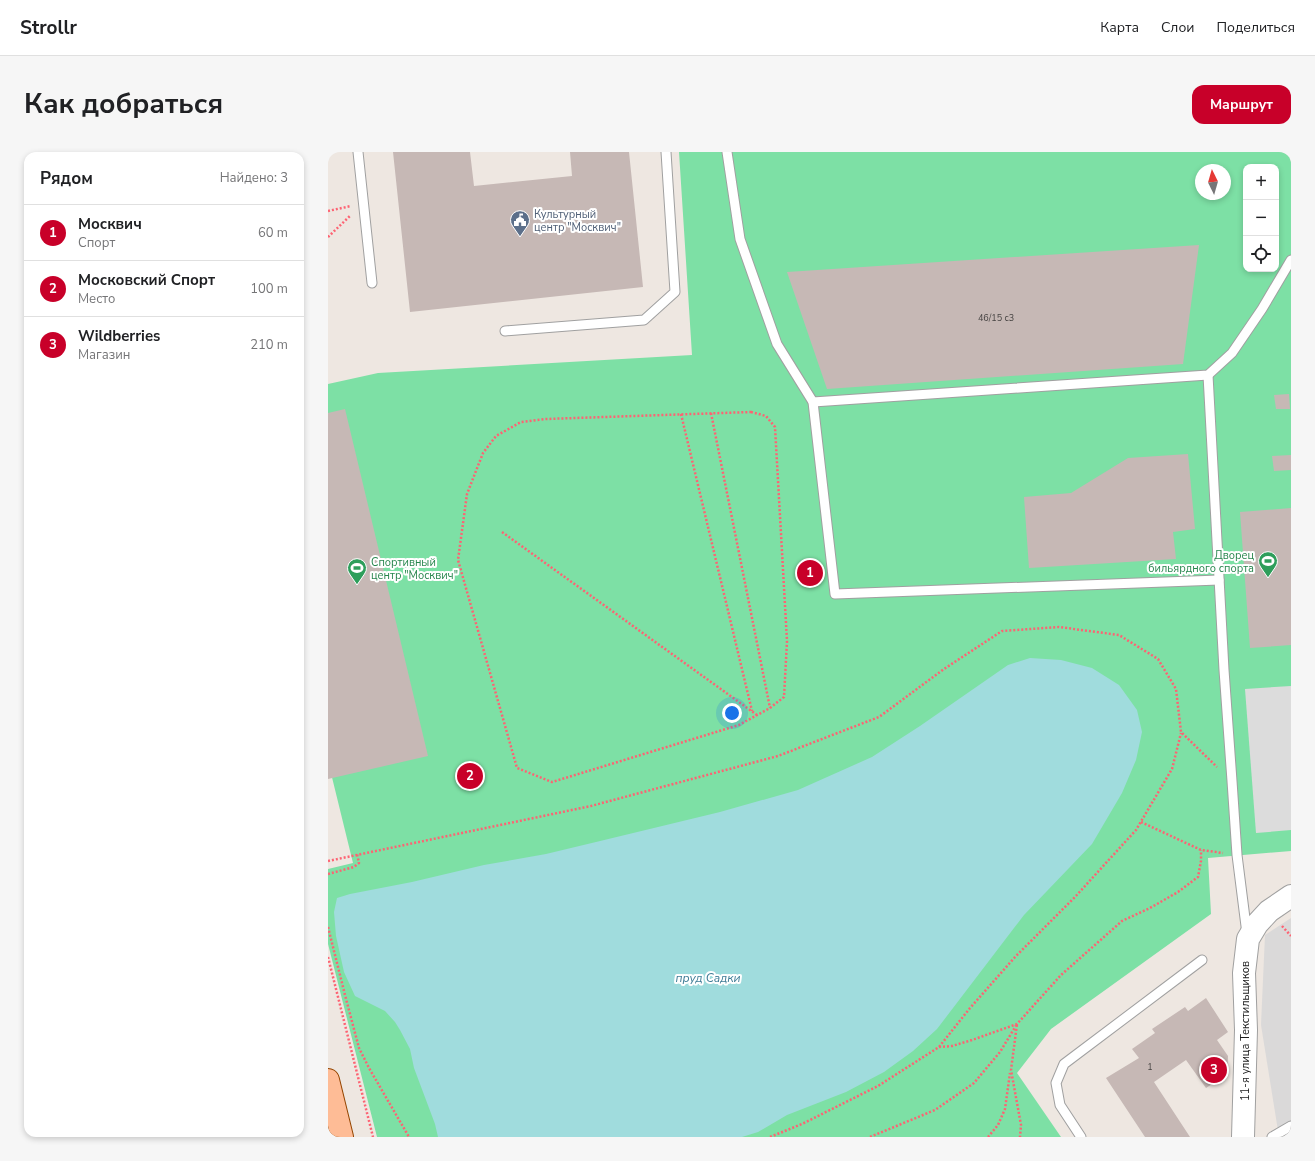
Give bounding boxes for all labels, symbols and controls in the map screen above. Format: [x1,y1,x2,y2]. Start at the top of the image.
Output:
text: Strollr [20,15,77,41]
text: Карта [1100,18,1139,37]
text: Слои [1161,18,1195,37]
text: Поделиться [1217,18,1295,37]
text: Как добраться [24,85,223,123]
button: Маршрут [1192,85,1291,124]
north arrow [1195,164,1231,200]
map controls [1243,164,1279,272]
button: + [1243,164,1279,200]
text: Рядом [40,167,93,190]
text: Найдено: 3 [220,169,288,187]
button: − [1243,200,1279,236]
place label: Культурный центр "Москвич" [534,207,621,235]
public building icon: Культурный центр "Москвич" [509,209,531,237]
text: Москвич [78,214,142,234]
text: 1 [49,224,57,242]
text: 60 m [258,224,288,242]
text: Спорт [78,234,115,252]
button: locate [1243,236,1279,272]
text: Московский Спорт [78,270,215,290]
text: 2 [49,280,57,298]
text: 100 m [250,280,288,298]
text: Место [78,290,115,308]
house number: 46/15 с3 [978,312,1014,324]
text: Wildberries [78,326,160,346]
text: 3 [49,336,57,354]
text: 210 m [250,336,288,354]
text: Магазин [78,346,130,364]
place label: Дворец бильярдного спорта [1148,548,1254,576]
sports icon: Дворец бильярдного спорта [1257,550,1279,578]
place label: Спортивный центр "Москвич" [371,555,458,583]
sports icon: Спортивный центр "Москвич" [346,557,368,585]
pin: 1 [797,558,823,588]
your location [722,703,742,723]
pin: 2 [457,761,483,791]
street label: 11-я улица Текстильщиков [1238,961,1253,1101]
water label: пруд Садки [675,970,741,986]
pin: 3 [1201,1055,1227,1085]
house number: 1 [1147,1061,1153,1073]

